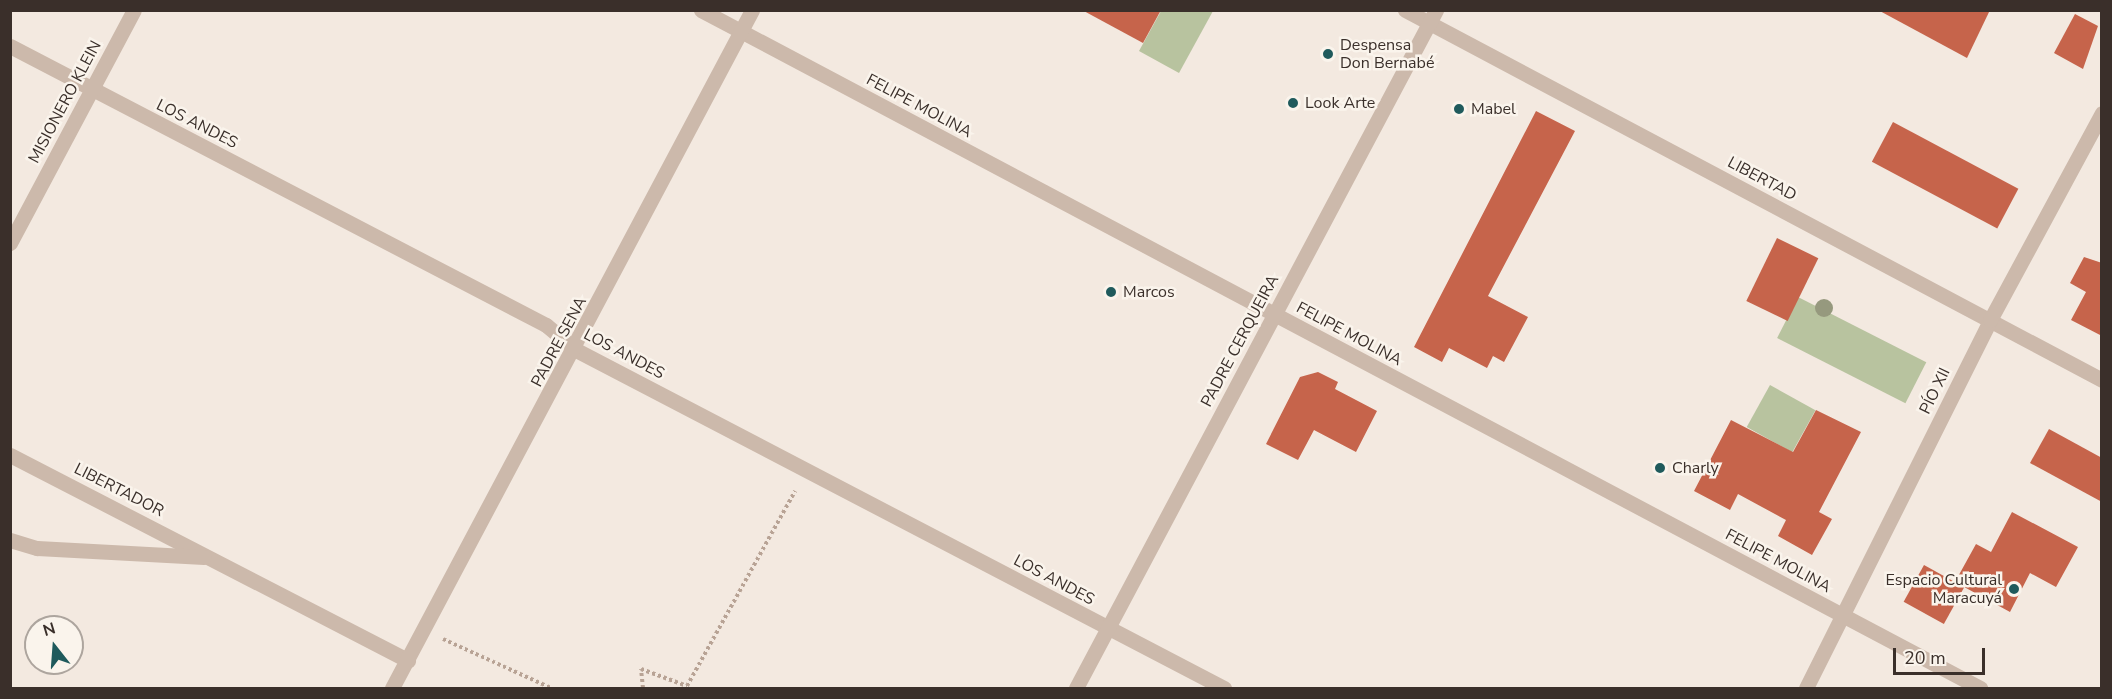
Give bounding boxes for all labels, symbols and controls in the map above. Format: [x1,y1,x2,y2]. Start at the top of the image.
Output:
place label: Despensa Don Bernabé [1340,35,1434,73]
street label: MISIONERO KLEIN [25,37,105,167]
marker: Despensa Don Bernabé [1321,47,1335,61]
street label: FELIPE MOLINA [863,70,975,142]
place label: Look Arte [1305,93,1375,113]
street label: LOS ANDES [153,95,241,153]
marker: Look Arte [1286,96,1300,110]
place label: Mabel [1471,99,1516,119]
marker: Mabel [1452,102,1466,116]
street label: LIBERTAD [1724,153,1800,205]
street label: PADRE CERQUEIRA [1197,272,1283,410]
place label: Marcos [1123,282,1175,302]
marker: Marcos [1104,285,1118,299]
street label: PADRE SENA [527,294,591,390]
street label: FELIPE MOLINA [1293,298,1405,370]
street label: LOS ANDES [580,325,668,383]
street label: PÍO XII [1916,365,1954,417]
place label: Charly [1672,458,1719,478]
street label: LIBERTADOR [71,459,167,521]
marker: Charly [1653,461,1667,475]
street label: FELIPE MOLINA [1722,525,1834,597]
street label: LOS ANDES [1010,551,1098,609]
place label: Espacio Cultural Maracuyá [1886,570,2002,608]
marker: Espacio Cultural Maracuyá [2007,582,2021,596]
north arrow [24,615,84,675]
text: N [40,617,58,642]
scale bar [1896,636,1988,674]
text: 20 m [1904,646,1946,670]

